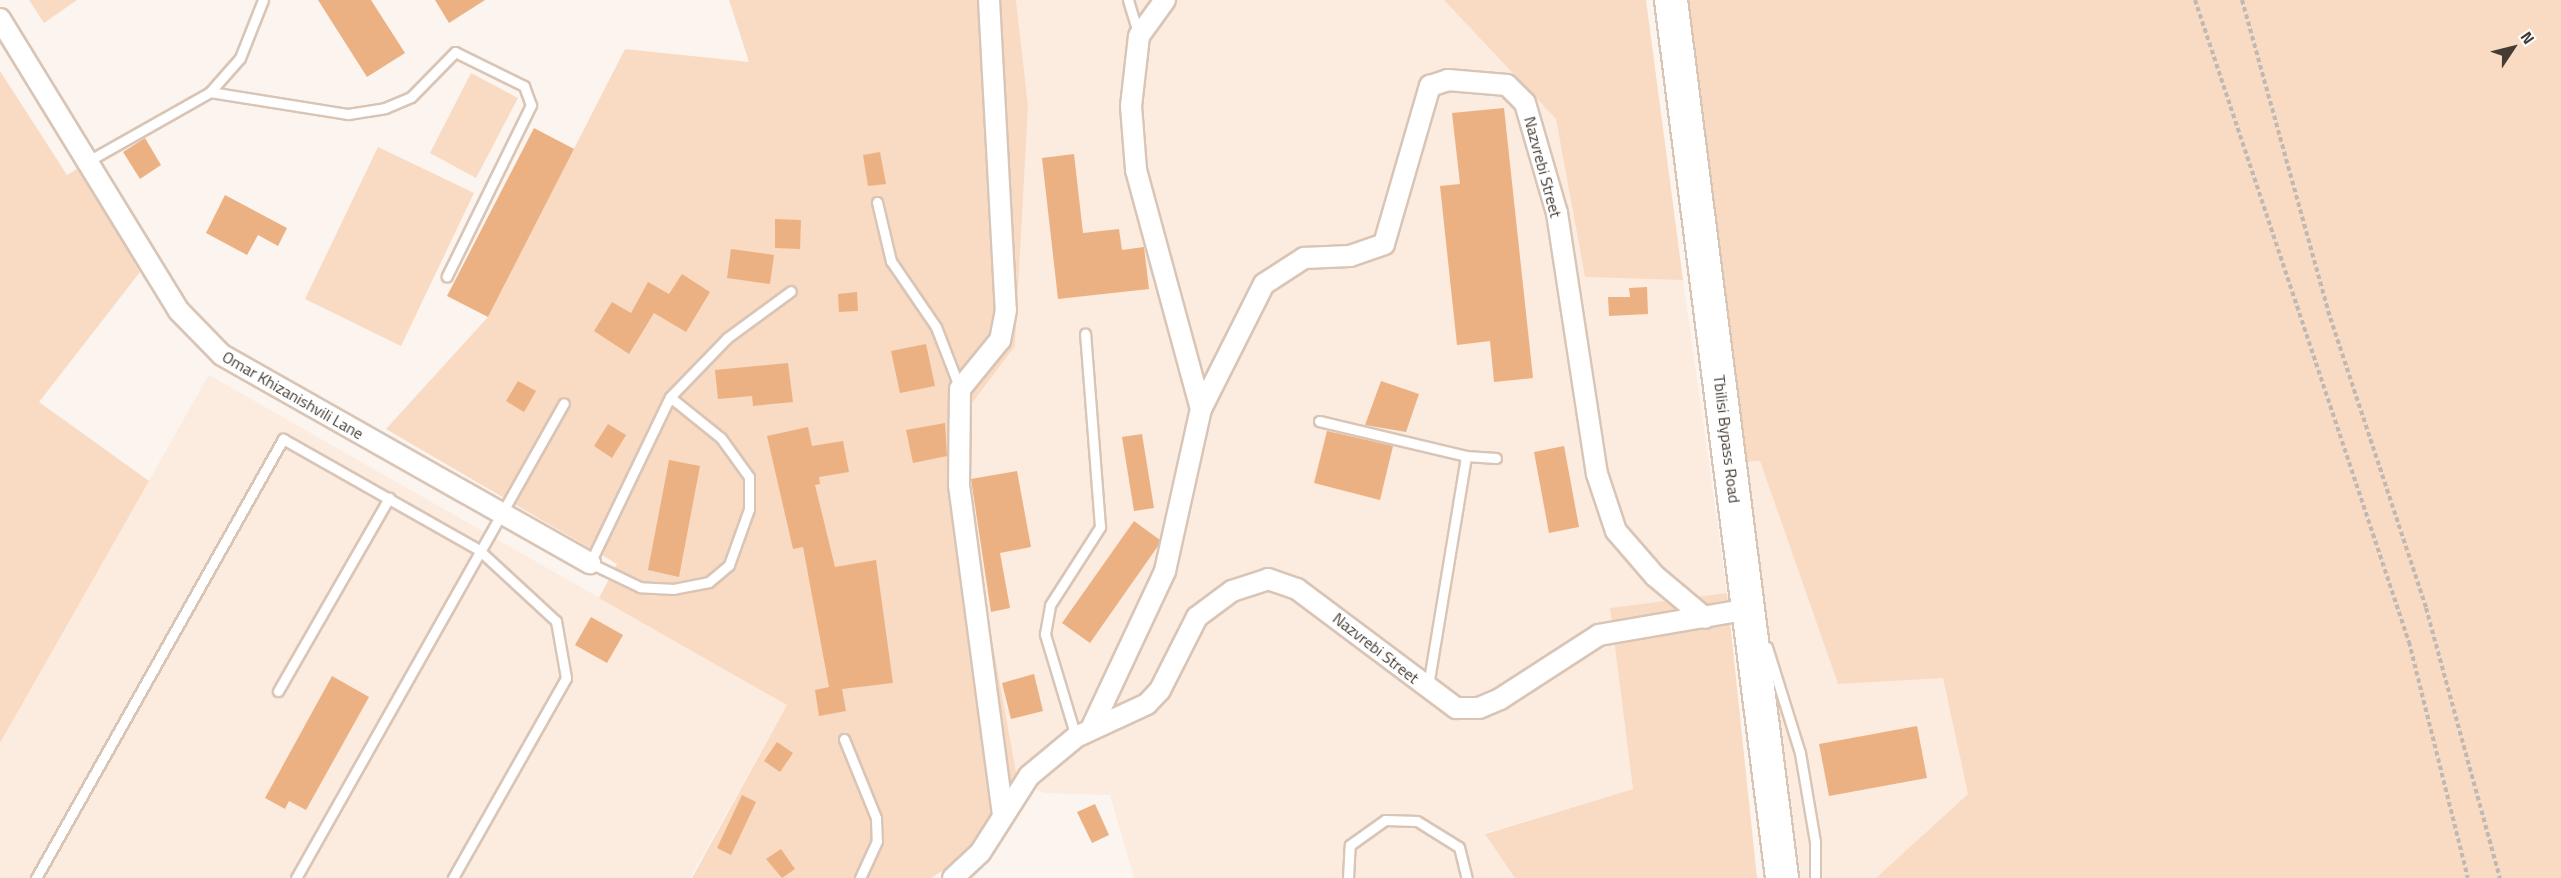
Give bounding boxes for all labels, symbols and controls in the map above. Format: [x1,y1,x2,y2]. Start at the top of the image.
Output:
north arrow [2483,18,2543,78]
text: N [2515,26,2541,49]
street label: Nazvrebi Street [1520,114,1566,220]
street label: Omar Khizanishvili Lane [219,347,367,443]
street label: Tbilisi Bypass Road [1710,374,1744,504]
street label: Nazvrebi Street [1329,608,1423,688]

